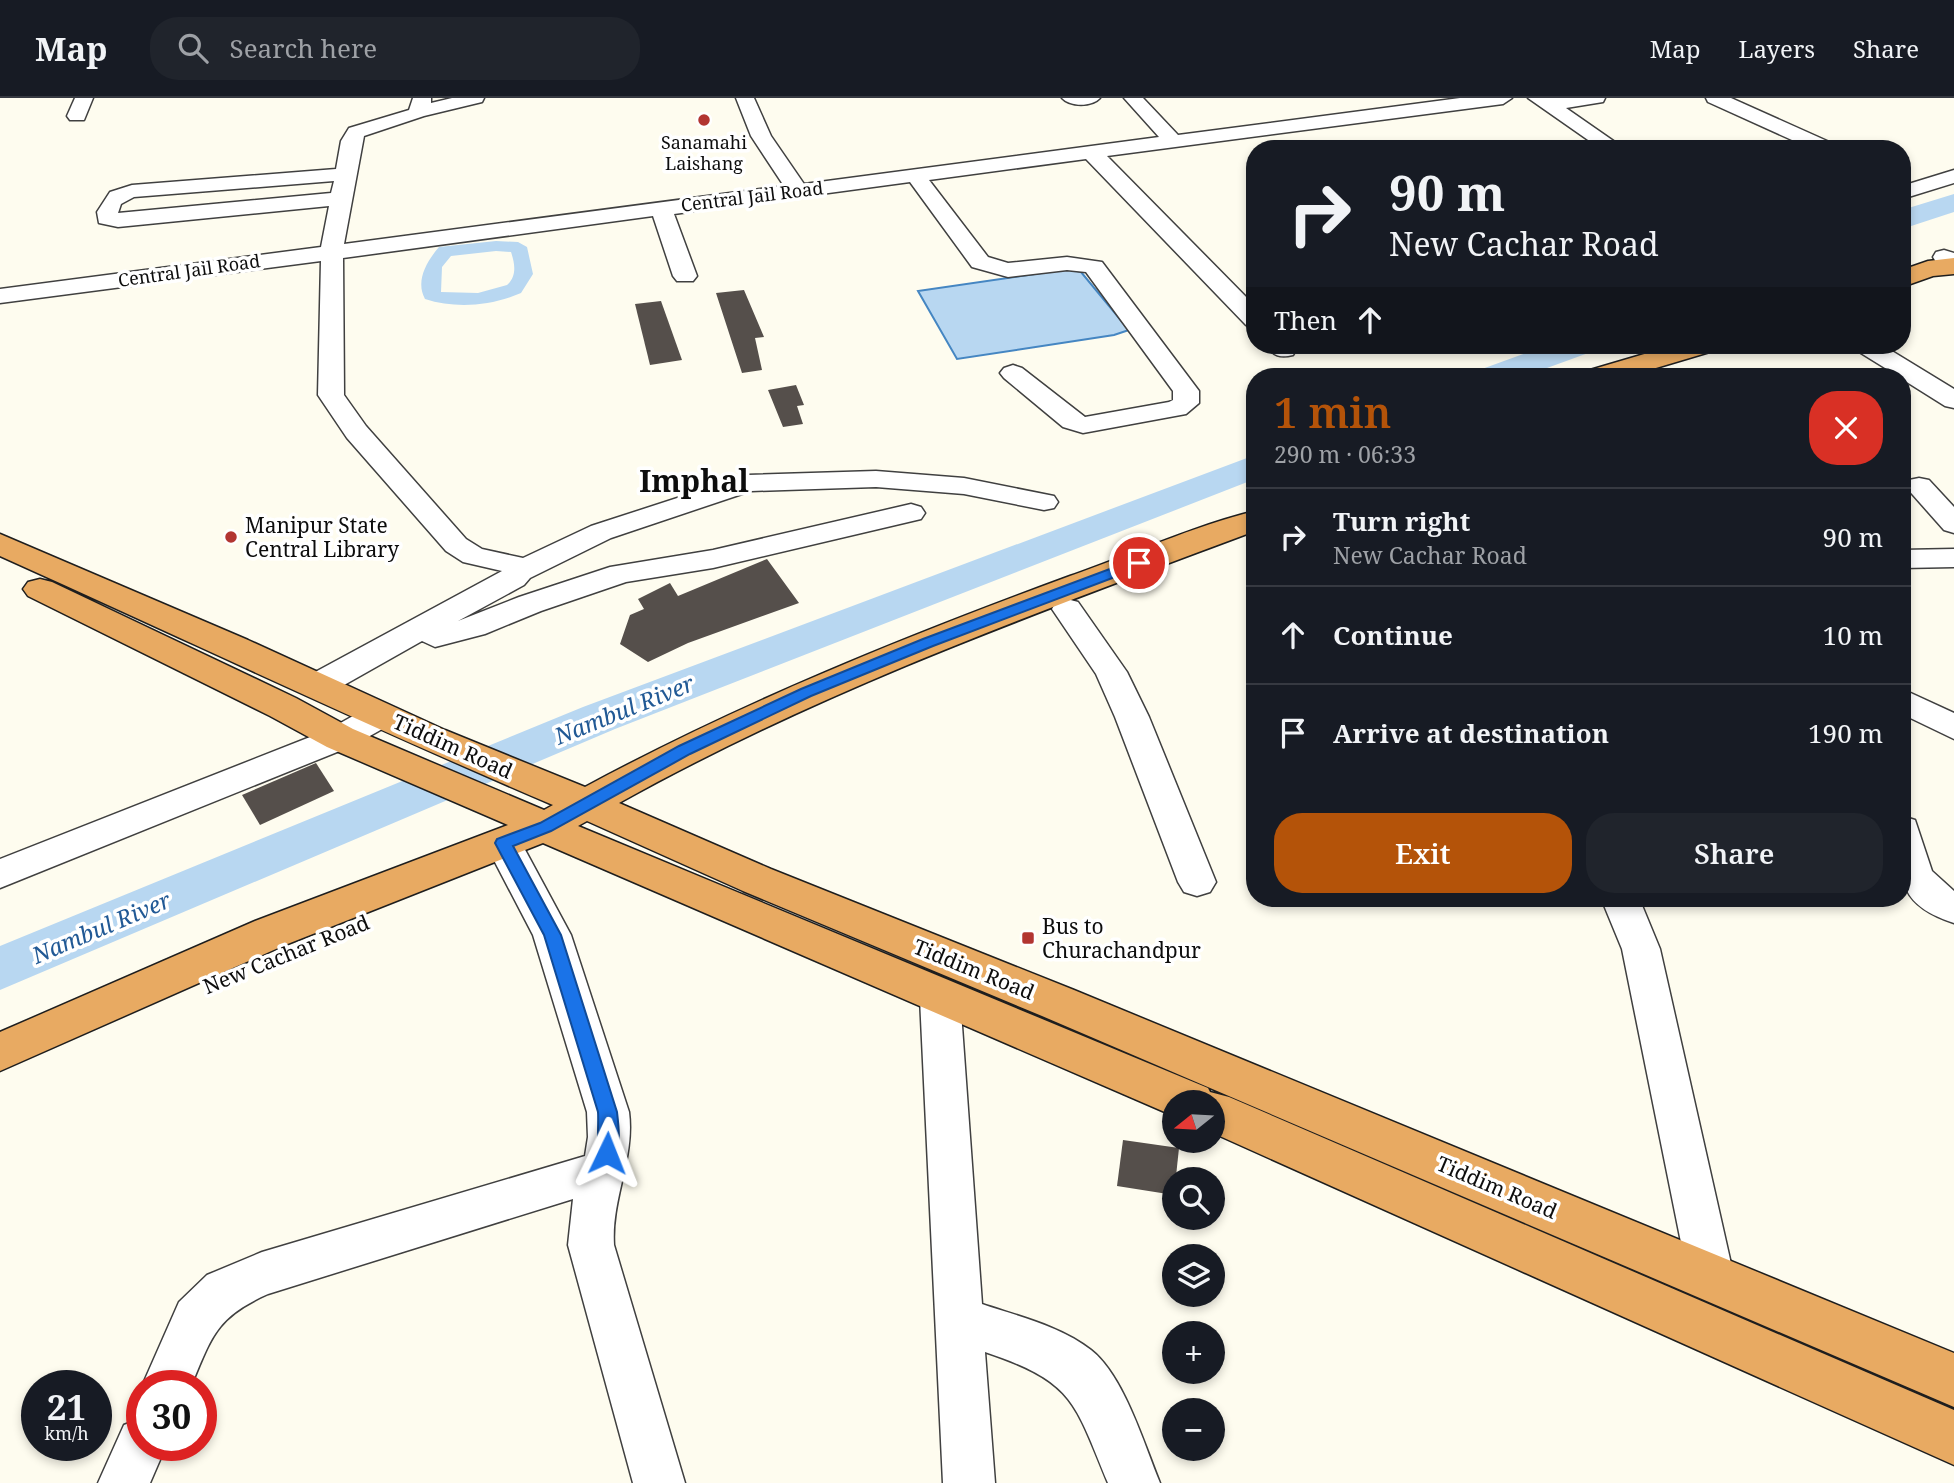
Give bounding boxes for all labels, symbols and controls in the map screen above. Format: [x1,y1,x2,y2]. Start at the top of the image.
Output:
search box [150,17,640,80]
text: Map [35,26,108,71]
icon: search [174,29,212,67]
text: Search here [230,30,377,66]
text: Map [1650,32,1701,65]
text: Layers [1739,32,1815,65]
text: Share [1853,32,1919,65]
marker: Sanamahi Laishang [696,112,712,128]
place label: Sanamahi Laishang [661,130,747,175]
text: 90 m [1389,159,1505,225]
icon: right [1274,168,1365,259]
street label: Central Jail Road [680,175,824,217]
text: New Cachar Road [1389,222,1659,265]
street label: Central Jail Road [116,248,262,292]
icon: ahead [1351,301,1389,339]
text: Then [1274,302,1337,338]
text: 1 min [1274,383,1391,440]
button: close [1809,391,1883,465]
text: 290 m · 06:33 [1274,438,1416,470]
district label: Imphal [639,460,749,501]
text: Turn right [1333,503,1470,539]
place label: Manipur State Central Library [245,511,399,563]
icon: right [1274,518,1312,556]
text: 90 m [1823,519,1883,555]
marker: Manipur State Central Library [223,529,239,545]
pin [1109,533,1169,593]
text: New Cachar Road [1333,539,1527,571]
icon: arrive [1120,544,1158,582]
icon: ahead [1274,616,1312,654]
text: Continue [1333,617,1453,653]
text: 10 m [1823,617,1883,653]
water label: Nambul River [549,666,699,752]
street label: Tiddim Road [389,707,517,785]
icon: arrive [1274,714,1312,752]
text: Arrive at destination [1333,715,1609,751]
text: 190 m [1808,715,1883,751]
button: Exit [1274,813,1572,893]
button: Share [1586,813,1883,893]
water label: Nambul River [26,883,176,971]
street label: New Cachar Road [199,908,373,1000]
place label: Bus to Churachandpur [1042,912,1201,964]
marker: Bus to Churachandpur [1020,930,1036,946]
street label: Tiddim Road [909,932,1039,1006]
north arrow [1162,1090,1225,1153]
map controls [1162,1090,1225,1461]
position arrow [570,1116,644,1190]
street label: Tiddim Road [1433,1149,1561,1225]
button: search [1162,1167,1225,1230]
button: layers [1162,1244,1225,1307]
button: + [1162,1321,1225,1384]
speed limit sign: 30 [126,1370,217,1461]
text: 21 [47,1383,86,1430]
button: − [1162,1398,1225,1461]
text: km/h [44,1421,89,1445]

